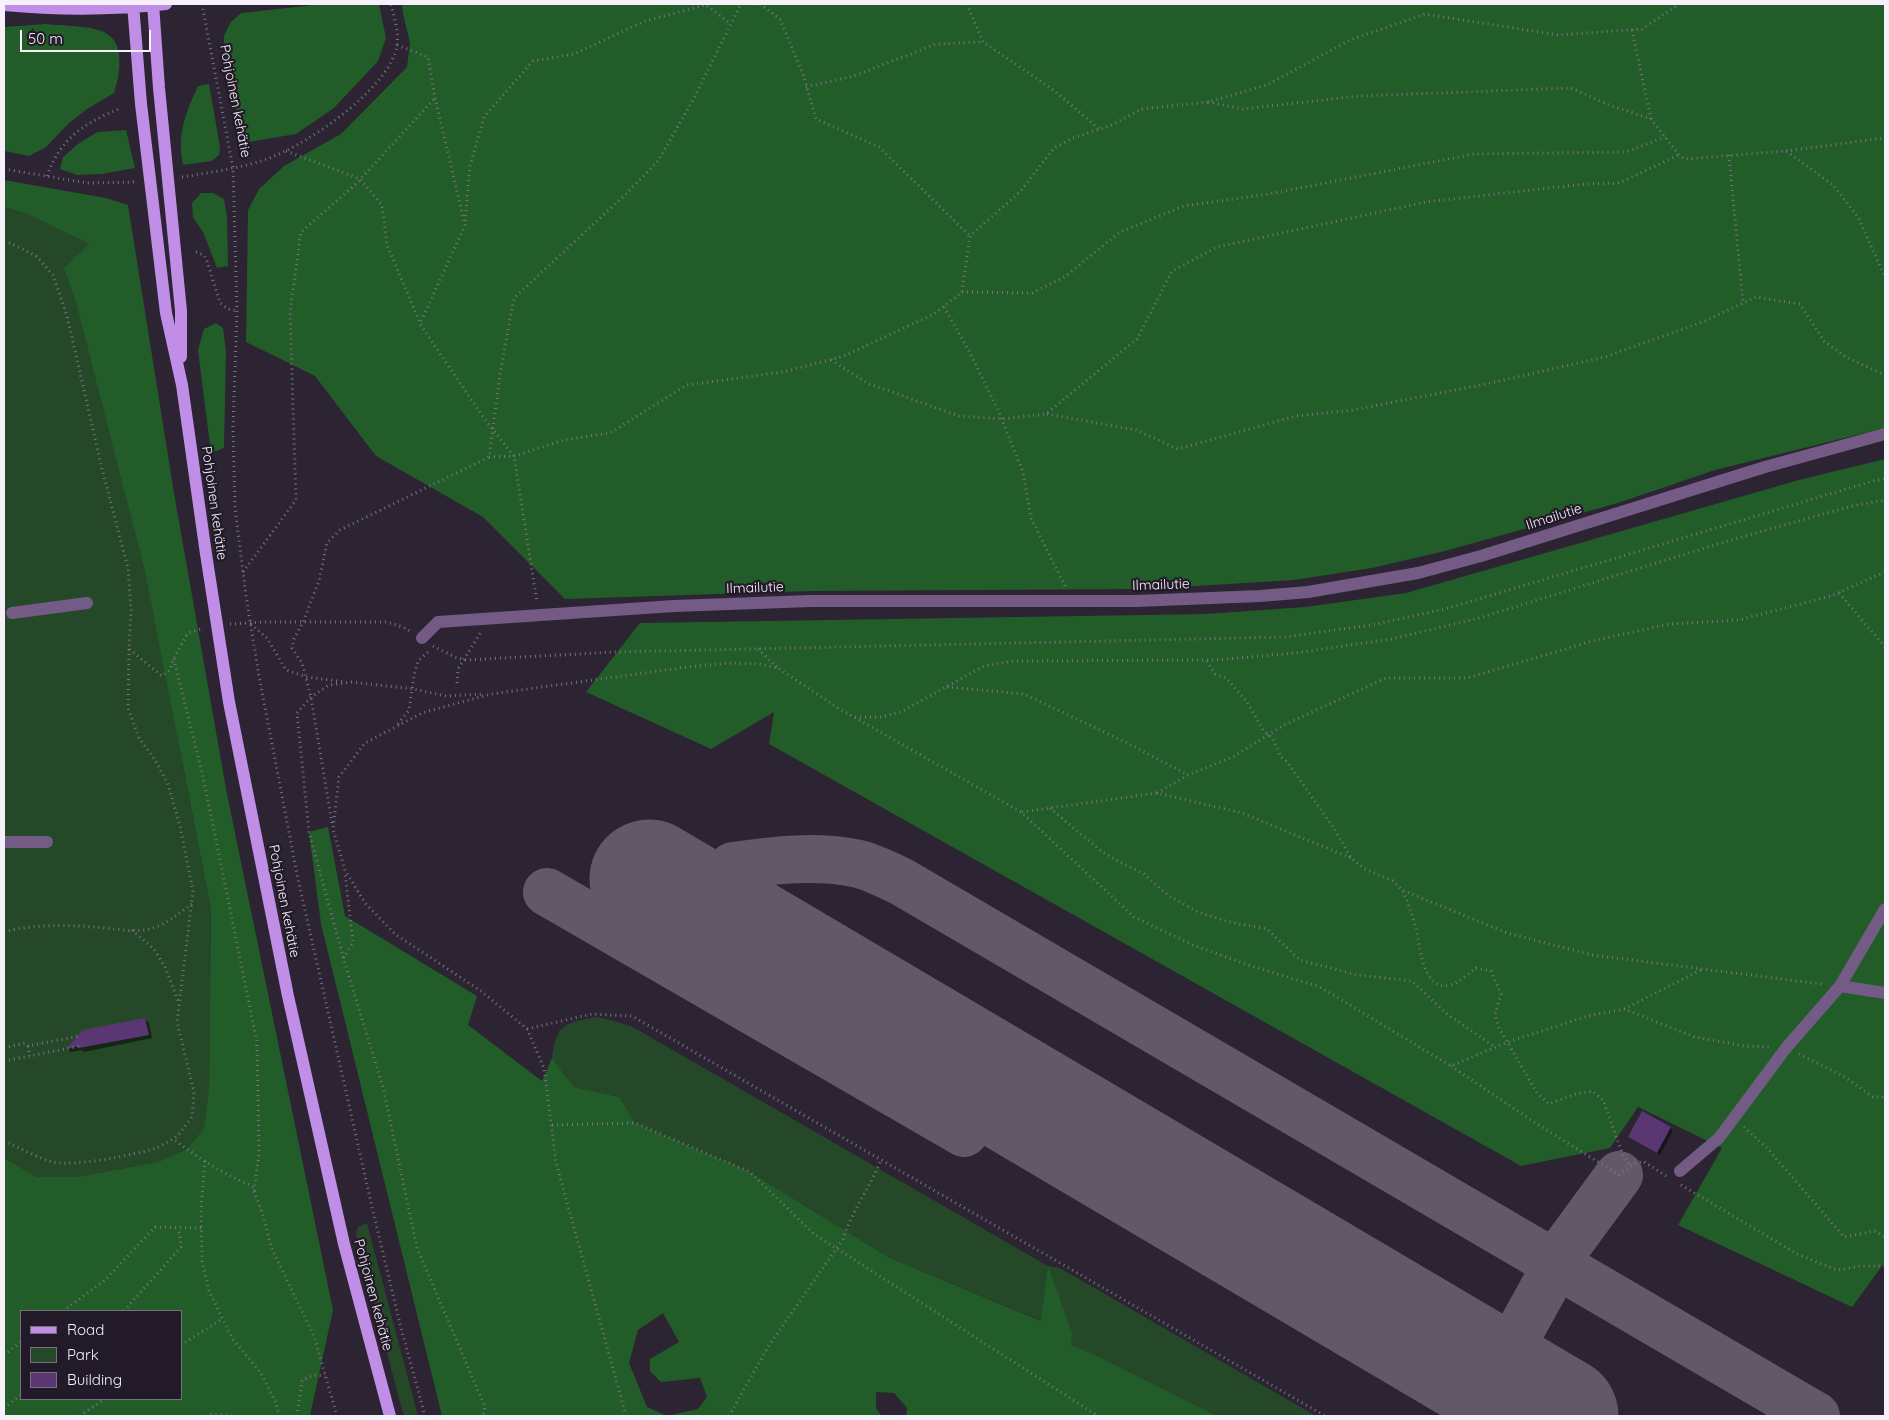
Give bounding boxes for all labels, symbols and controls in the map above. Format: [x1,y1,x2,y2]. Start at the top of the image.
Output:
scale bar [22,20,154,52]
text: 50 m [28,29,63,48]
street label: Pohjoinen kehätie [216,43,254,159]
street label: Pohjoinen kehätie [198,445,230,561]
street label: Ilmailutie [1524,500,1584,534]
street label: Ilmailutie [1132,576,1190,594]
street label: Ilmailutie [726,579,784,597]
street label: Pohjoinen kehätie [265,843,303,959]
street label: Pohjoinen kehätie [350,1237,396,1353]
legend [20,1310,182,1400]
text: Road [67,1320,104,1339]
text: Park [67,1345,99,1364]
text: Building [67,1370,122,1389]

